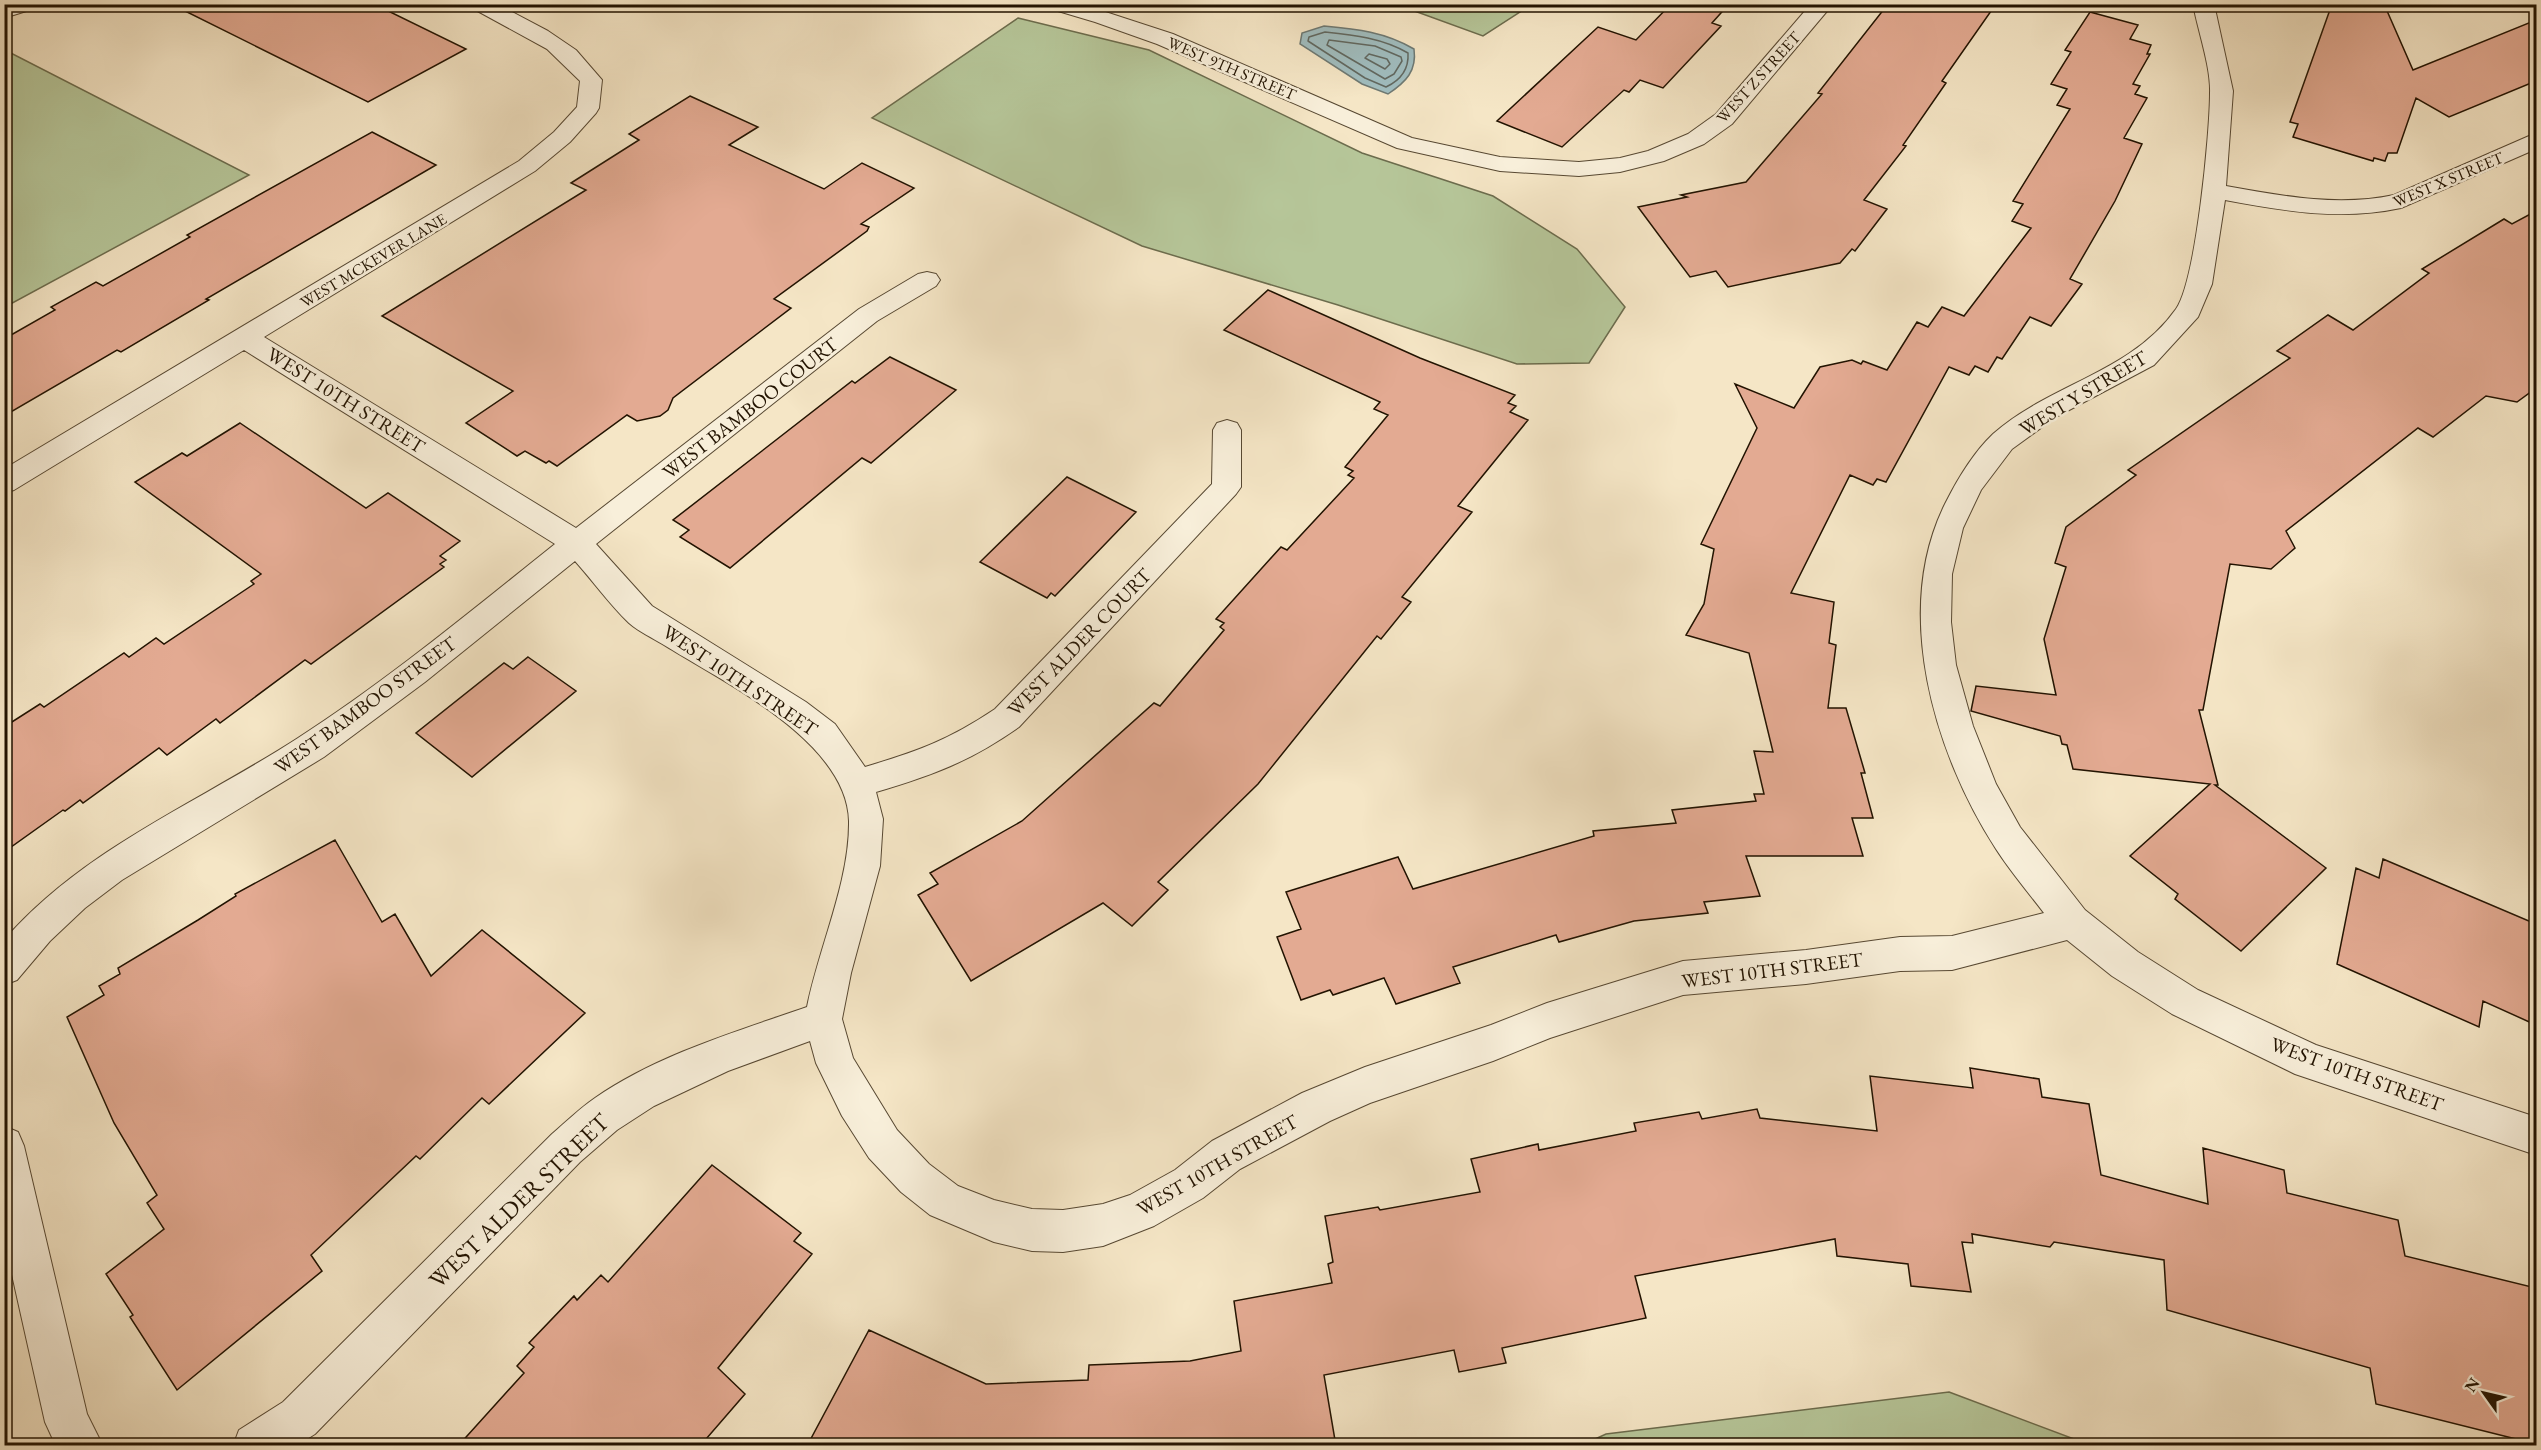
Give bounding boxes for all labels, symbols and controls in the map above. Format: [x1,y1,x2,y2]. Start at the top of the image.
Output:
street label: WEST Z STREET [1712,27,1805,128]
street label: WEST 9TH STREET [1164,32,1300,105]
street label: WEST X STREET [2390,147,2507,212]
street label: WEST MCKEVER LANE [296,208,450,312]
street label: WEST BAMBOO COURT [657,331,844,485]
street label: WEST 10TH STREET [262,341,431,460]
street label: WEST Y STREET [2014,344,2152,441]
street label: WEST ALDER COURT [1001,562,1157,722]
street label: WEST 10TH STREET [657,618,823,742]
street label: WEST BAMBOO STREET [269,630,462,780]
street label: WEST 10TH STREET [1680,946,1865,994]
street label: WEST 10TH STREET [2267,1031,2448,1118]
street label: WEST ALDER STREET [422,1106,616,1295]
street label: WEST 10TH STREET [1132,1108,1303,1222]
north arrow [2454,1363,2514,1423]
text: N [2460,1374,2484,1396]

